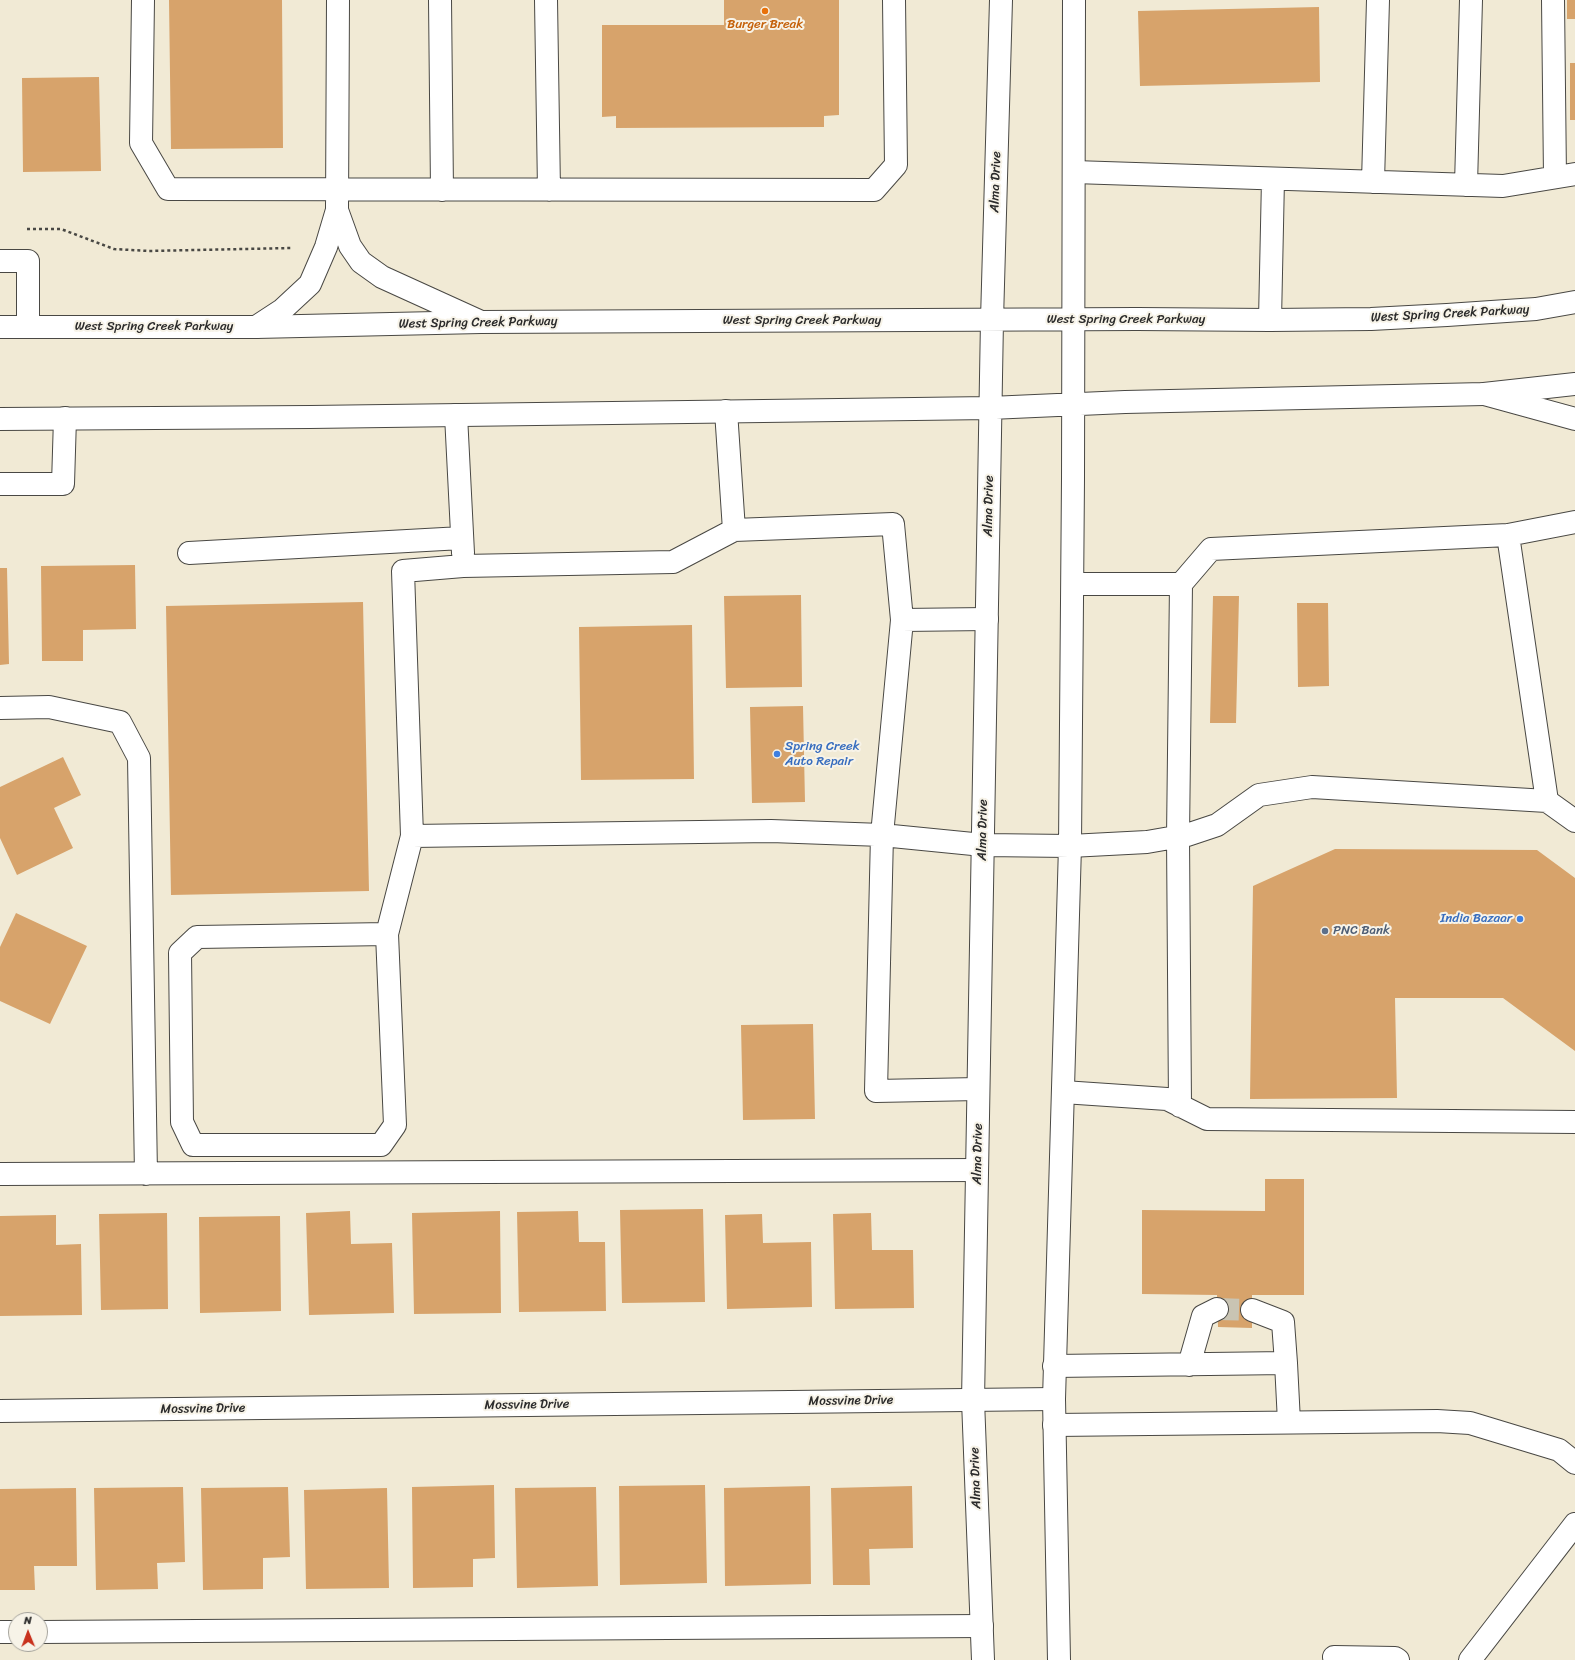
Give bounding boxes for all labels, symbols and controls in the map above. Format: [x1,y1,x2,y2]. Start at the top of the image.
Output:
marker: Burger Break [760,6,770,16]
place label: Burger Break [727,17,803,33]
street label: Alma Drive [987,151,1005,213]
street label: West Spring Creek Parkway [1370,302,1530,326]
street label: West Spring Creek Parkway [1047,312,1205,328]
street label: West Spring Creek Parkway [723,313,881,329]
street label: West Spring Creek Parkway [399,314,557,332]
street label: West Spring Creek Parkway [75,319,233,335]
street label: Alma Drive [981,475,997,537]
place label: Spring Creek Auto Repair [785,739,860,770]
marker: Spring Creek Auto Repair [772,749,782,759]
street label: Alma Drive [975,799,991,861]
place label: India Bazaar [1440,911,1512,927]
marker: India Bazaar [1515,914,1525,924]
place label: PNC Bank [1333,923,1390,939]
marker: PNC Bank [1320,926,1330,936]
street label: Alma Drive [970,1123,986,1185]
street label: Mossvine Drive [808,1392,894,1410]
street label: Mossvine Drive [484,1396,570,1414]
street label: Mossvine Drive [160,1400,246,1418]
street label: Alma Drive [967,1447,985,1509]
text: N [24,1611,32,1630]
north arrow [8,1612,48,1652]

